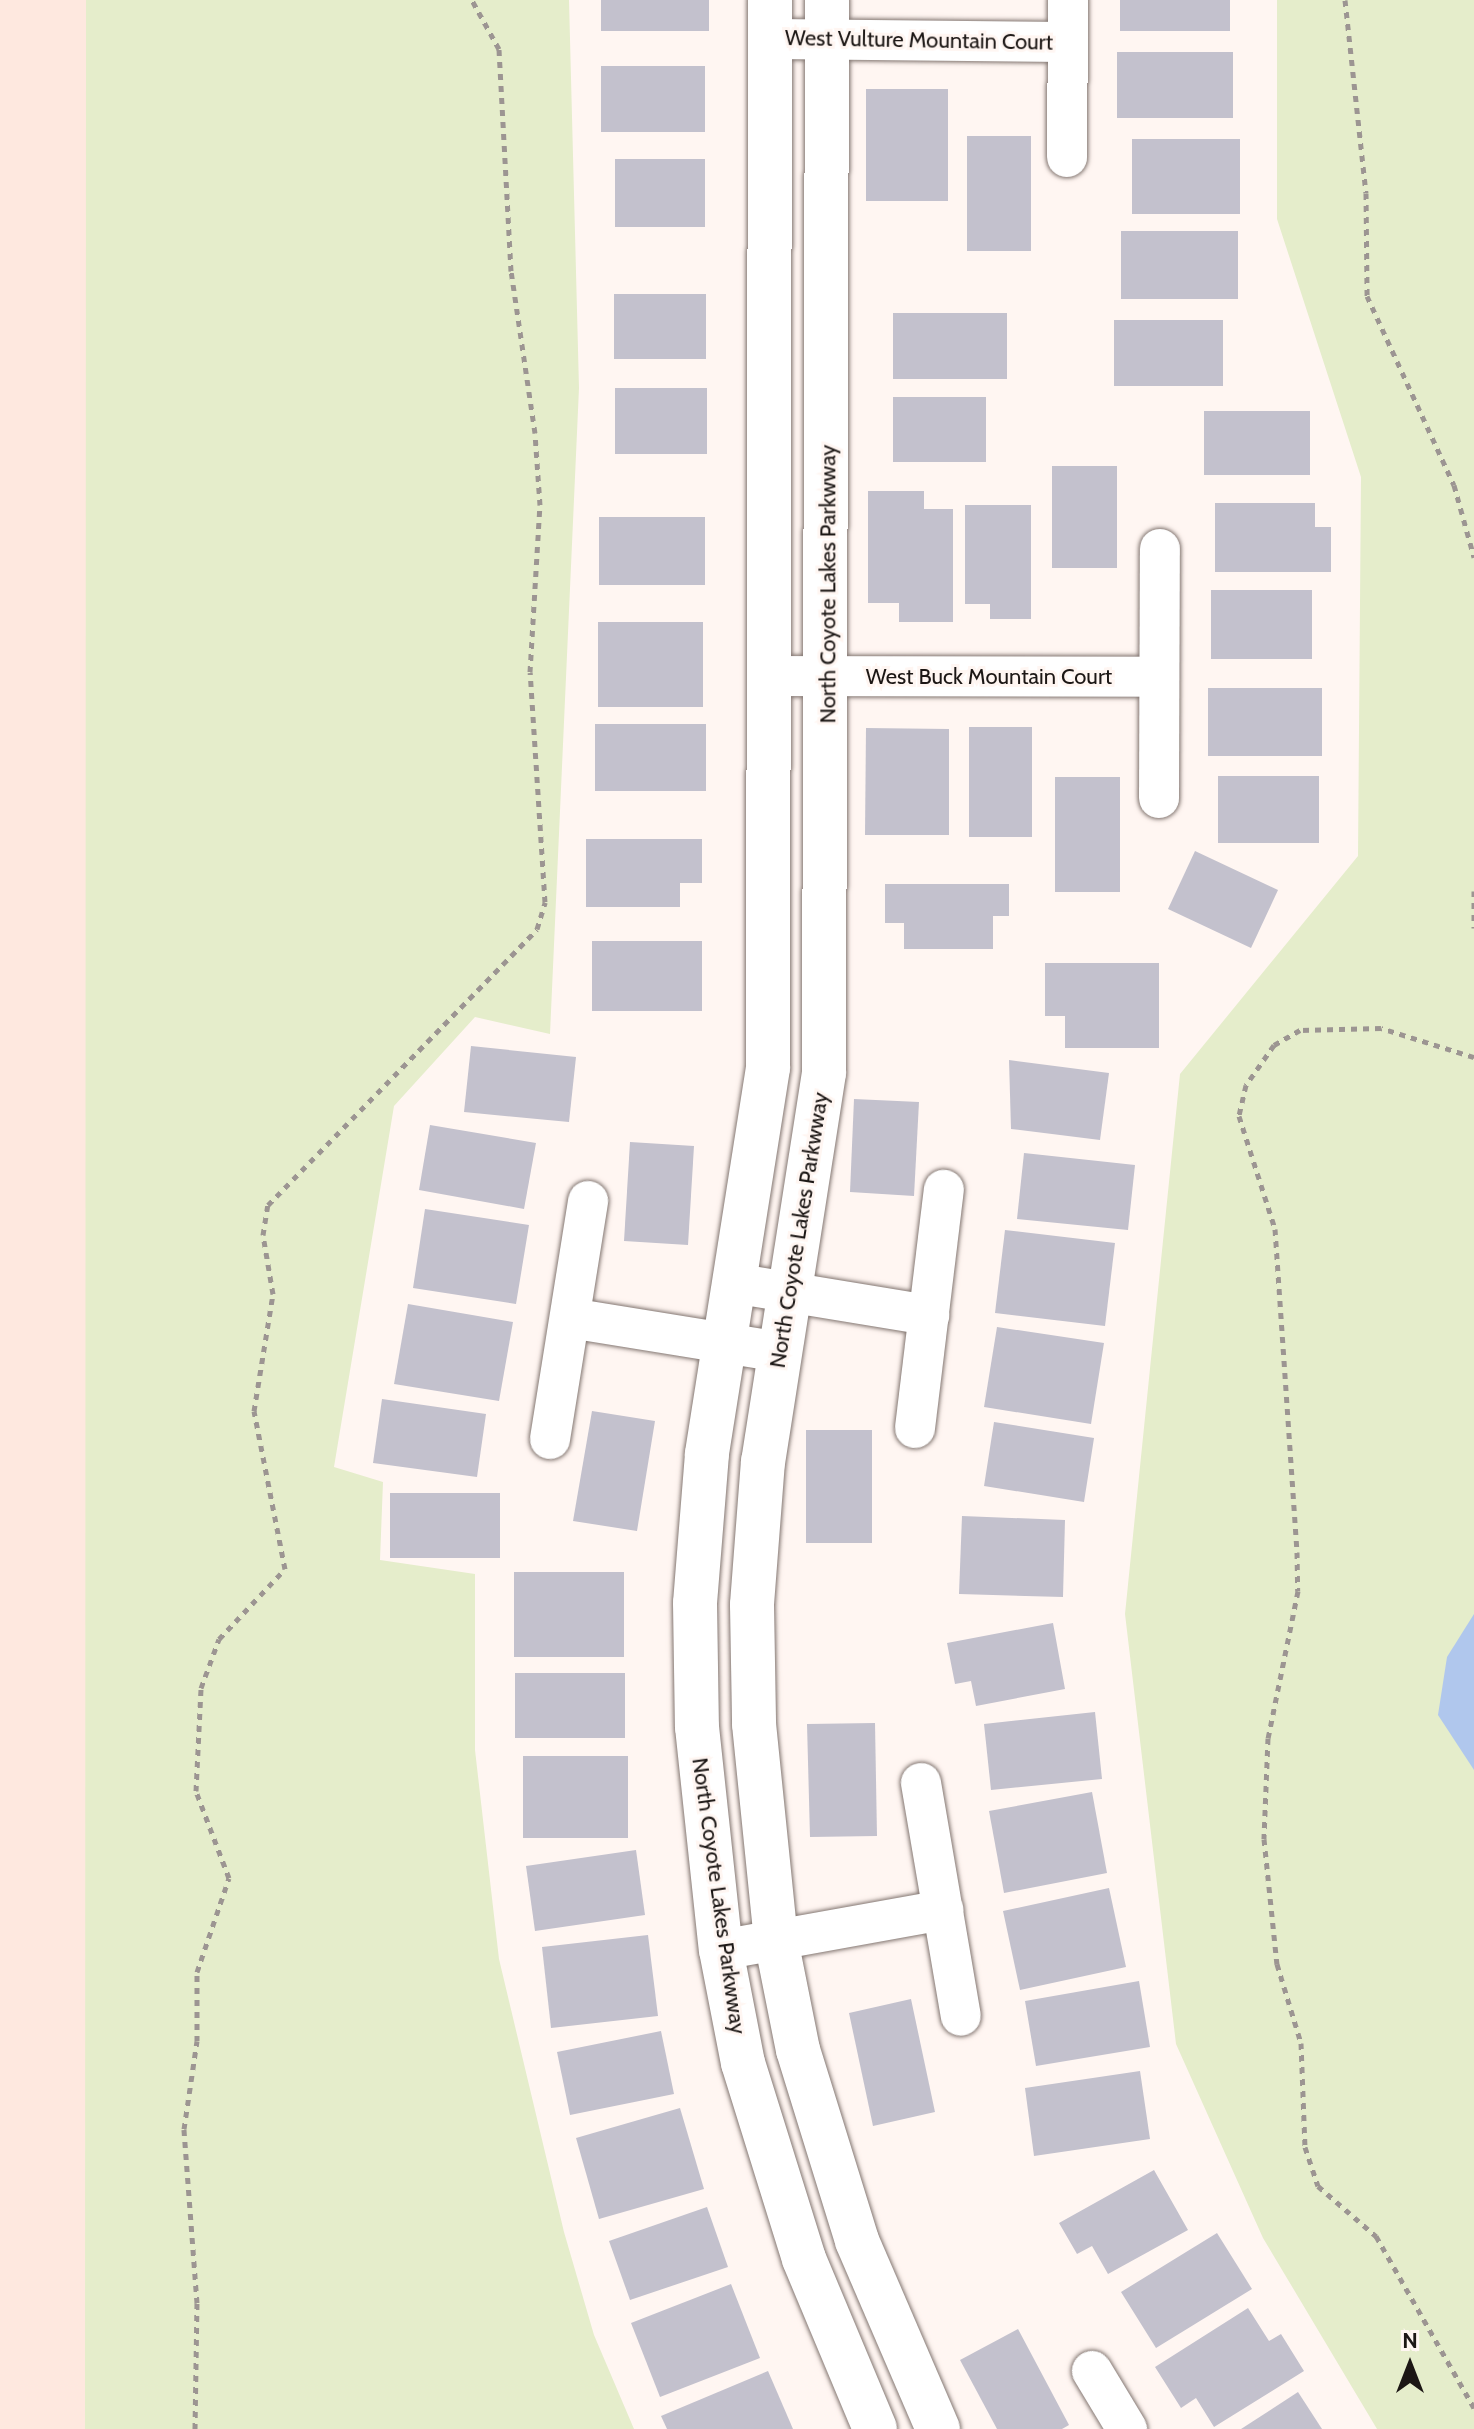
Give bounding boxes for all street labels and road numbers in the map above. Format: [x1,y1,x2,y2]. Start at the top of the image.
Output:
street label: West Vulture Mountain Court [785,24,1053,56]
street label: North Coyote Lakes Parkwway [815,445,841,723]
street label: West Buck Mountain Court [866,664,1112,690]
street label: North Coyote Lakes Parkwway [764,1090,834,1370]
street label: North Coyote Lakes Parkwway [687,1756,751,2036]

